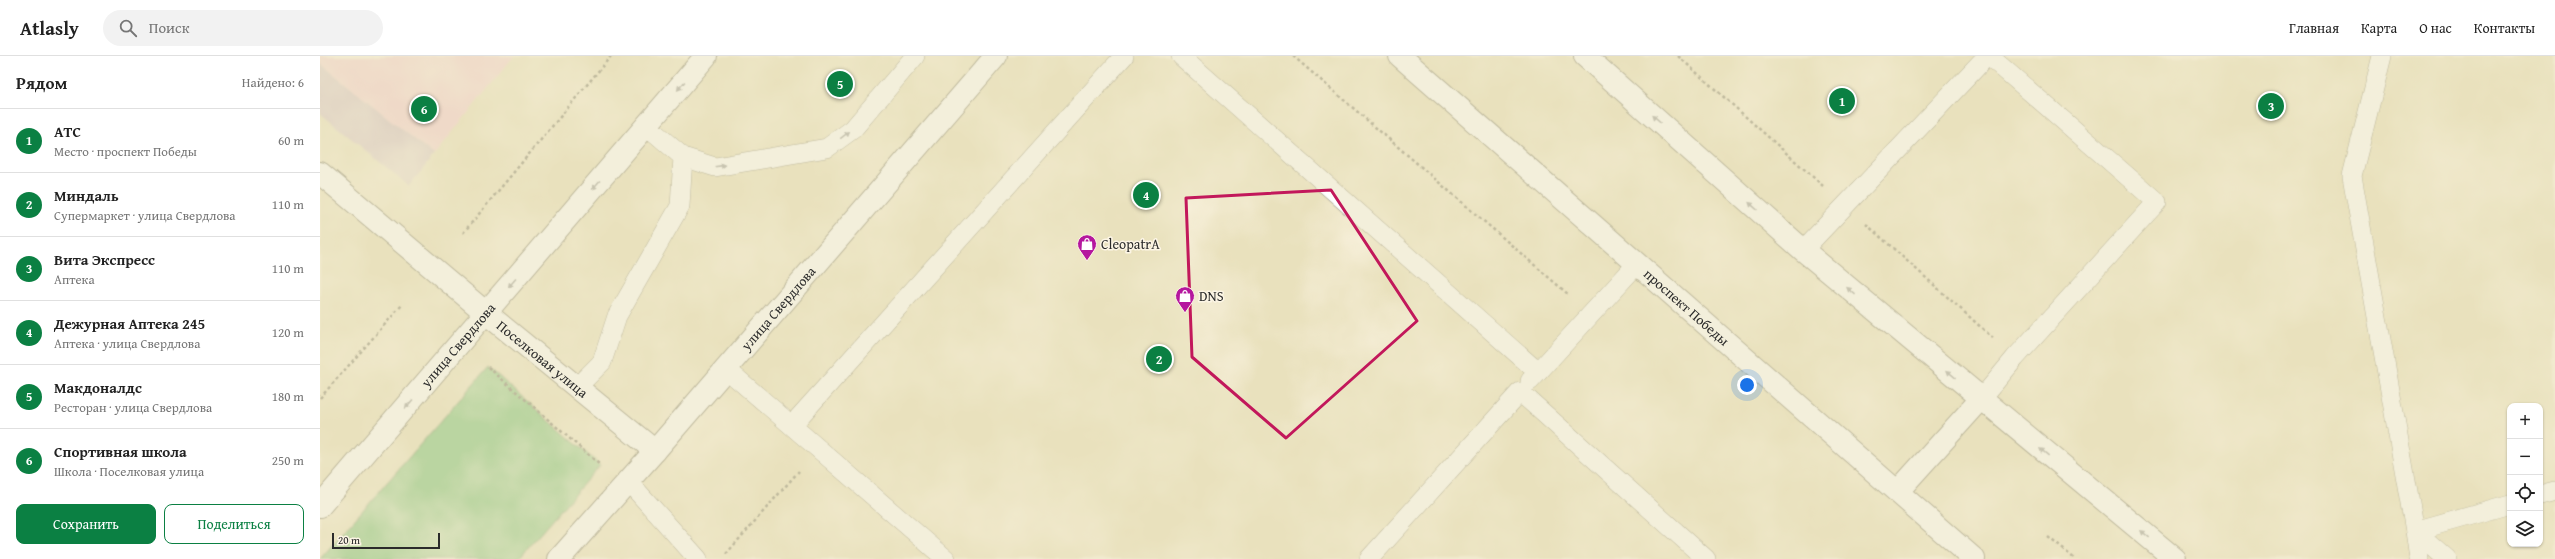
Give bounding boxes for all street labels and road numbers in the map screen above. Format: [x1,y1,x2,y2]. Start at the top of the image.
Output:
street label: улица Свердлова [735,262,820,356]
street label: проспект Победы [1639,264,1734,350]
street label: улица Свердлова [415,298,500,392]
street label: Поселковая улица [492,316,593,403]

